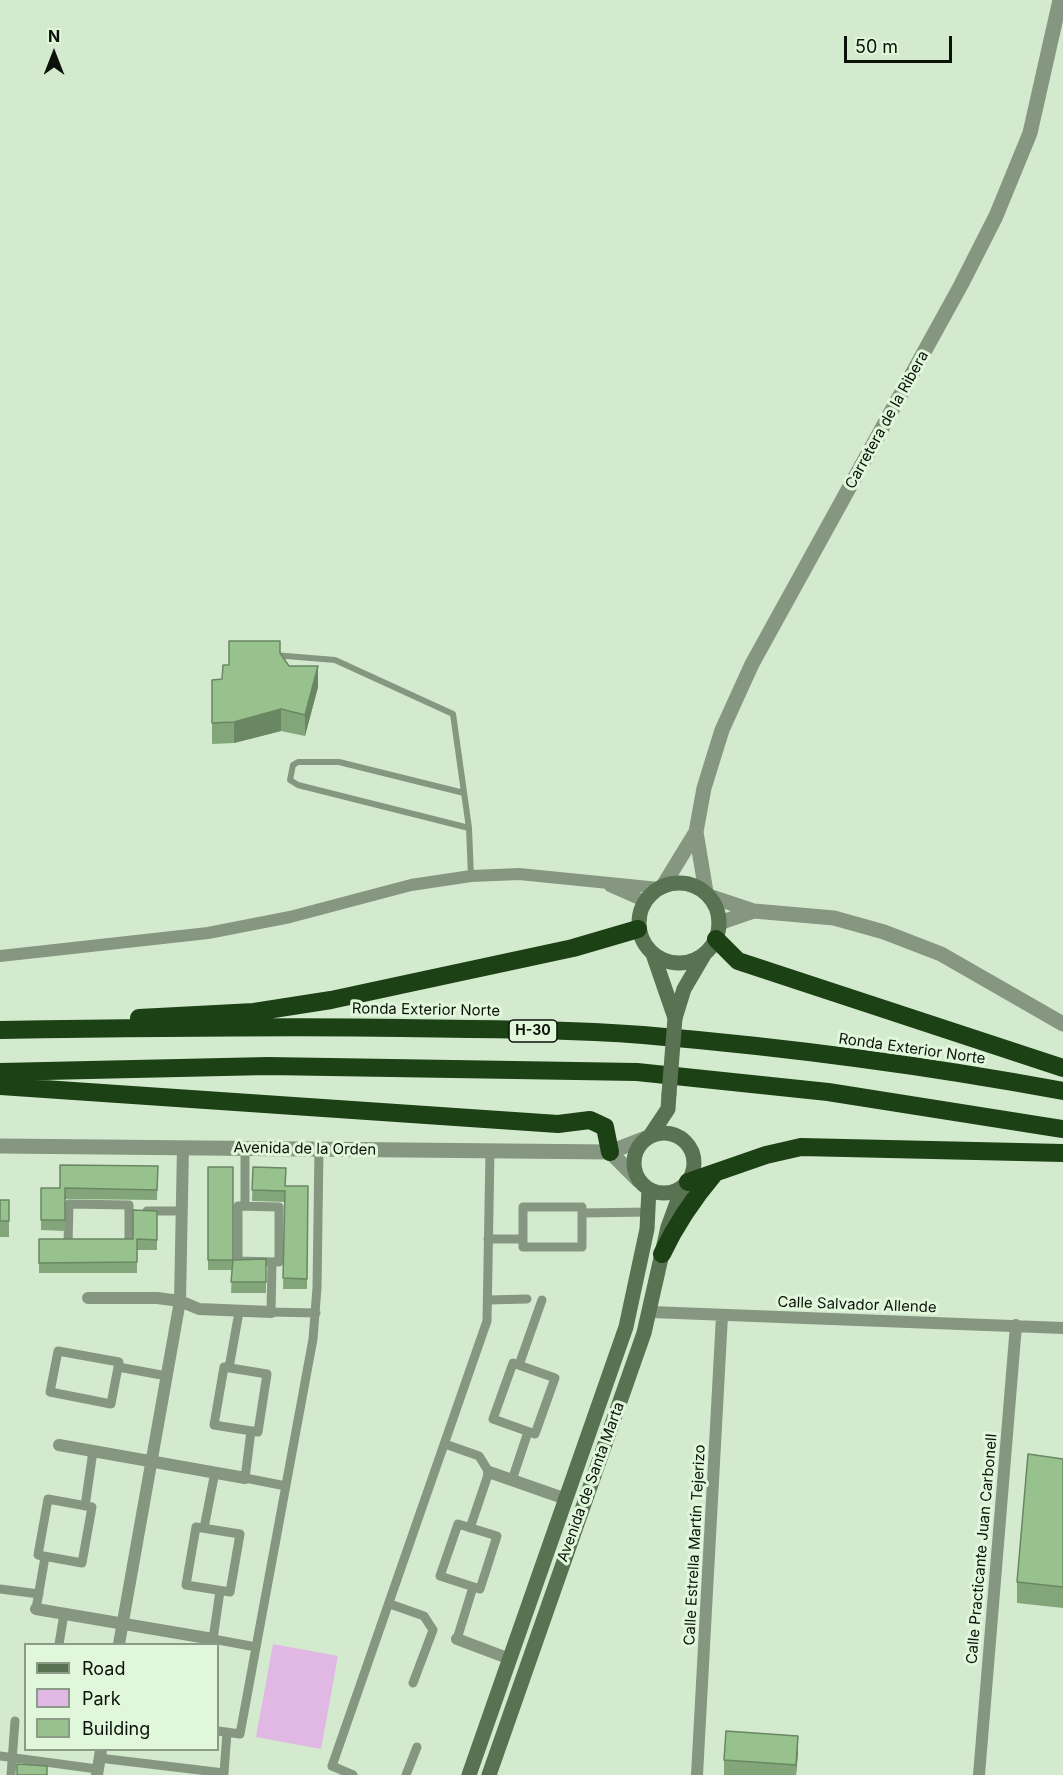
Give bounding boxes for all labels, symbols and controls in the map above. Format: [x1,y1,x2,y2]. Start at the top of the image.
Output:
north arrow [24,24,84,84]
scale bar [847,24,955,62]
text: N [48,26,60,46]
text: 50 m [855,36,898,57]
street label: Carretera de la Ribera [842,348,932,492]
street label: Ronda Exterior Norte [352,1000,500,1020]
road number: H-30 [509,1020,557,1042]
street label: Ronda Exterior Norte [837,1030,987,1068]
street label: Avenida de la Orden [234,1139,376,1159]
street label: Calle Salvador Allende [777,1293,937,1317]
street label: Avenida de Santa Marta [554,1400,628,1564]
street label: Calle Practicante Juan Carbonell [963,1433,1001,1665]
street label: Calle Estrella Martín Tejerizo [681,1444,709,1646]
legend [24,1643,219,1751]
text: Road [82,1658,125,1679]
text: Park [82,1688,121,1709]
text: Building [82,1718,150,1739]

